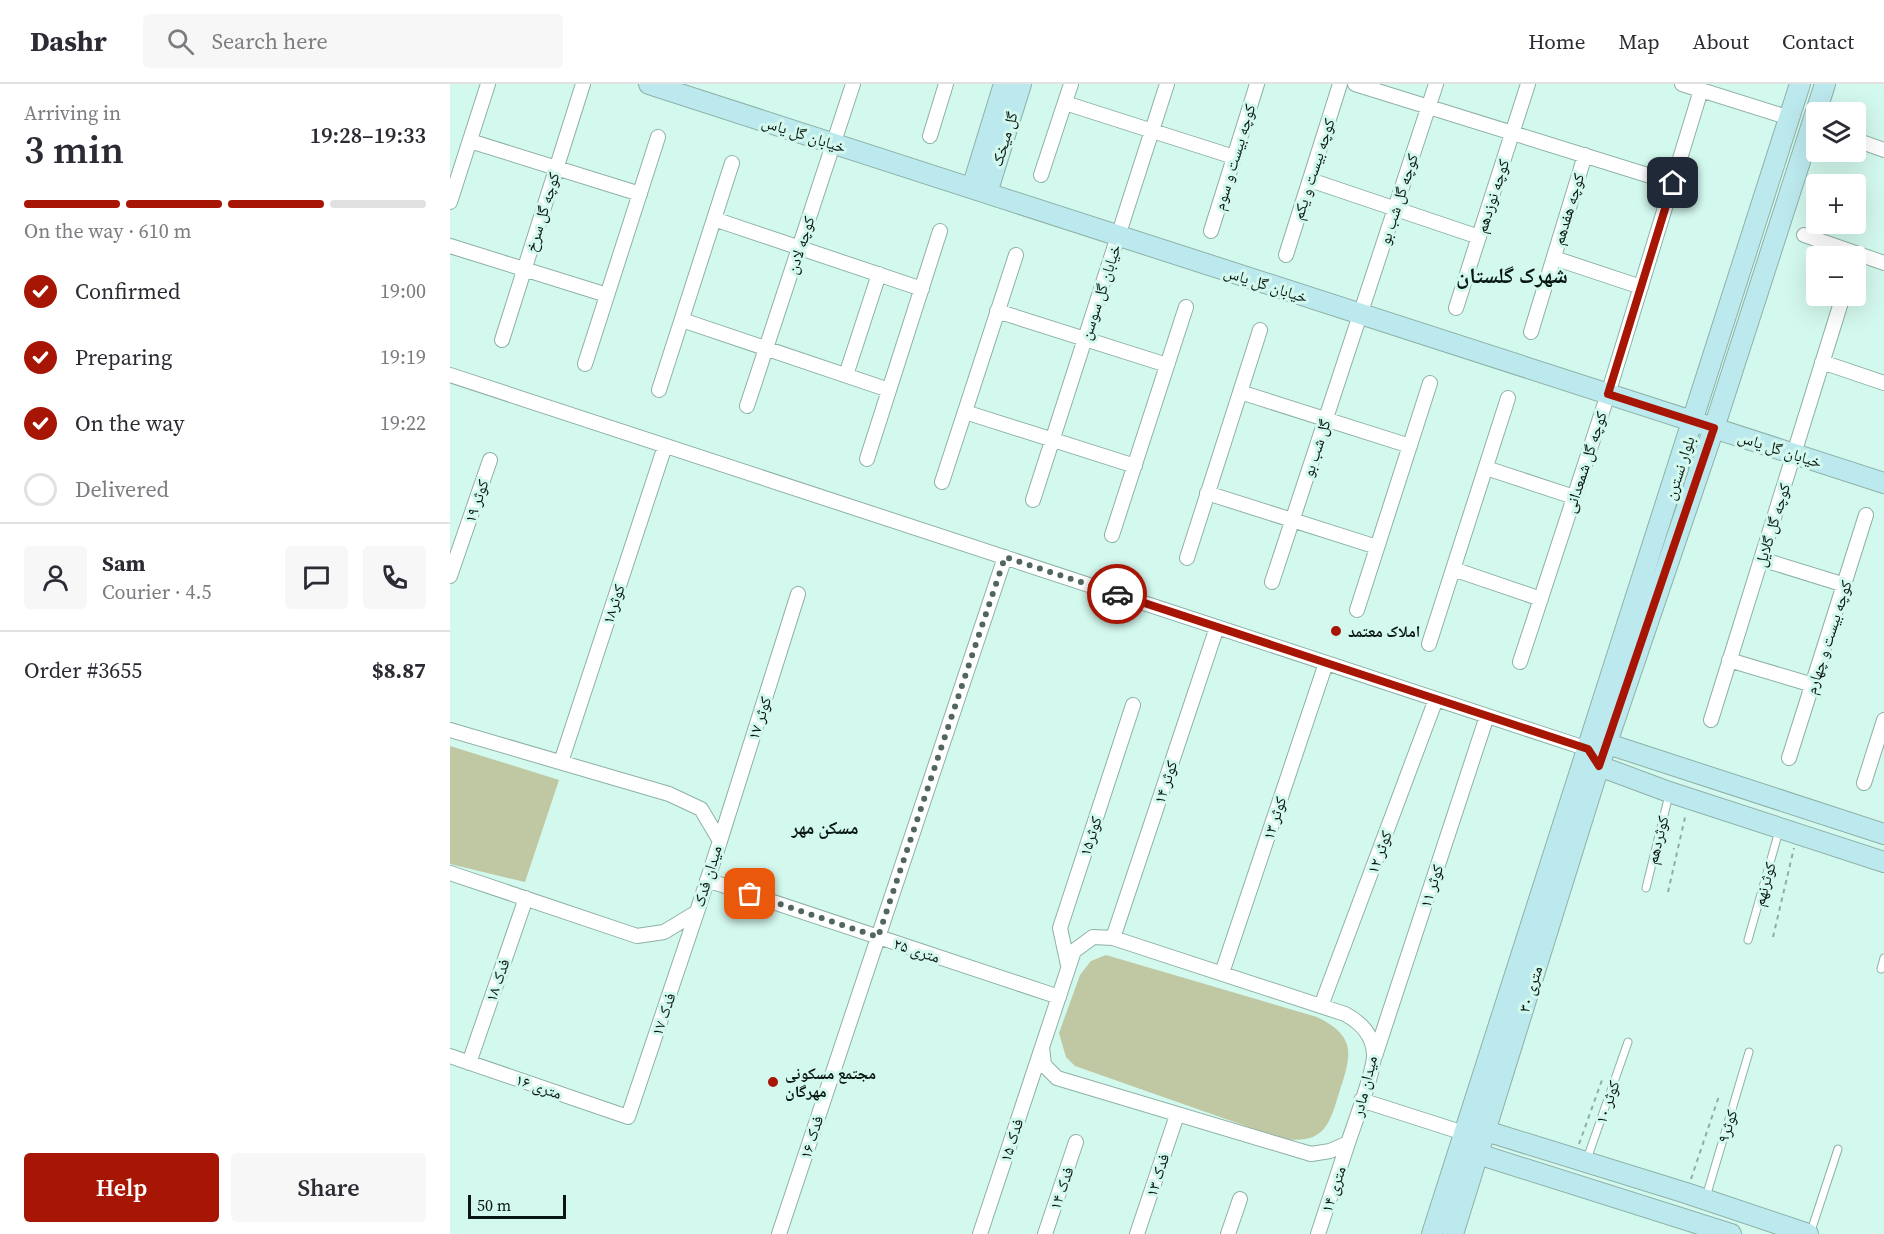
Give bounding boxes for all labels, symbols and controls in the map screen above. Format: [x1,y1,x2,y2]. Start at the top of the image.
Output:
search box [143,14,563,68]
text: Dashr [30,22,107,60]
icon: search [164,25,197,58]
text: Search here [212,26,328,56]
text: Home [1528,27,1586,56]
text: Map [1619,27,1660,56]
text: About [1693,27,1749,56]
text: Contact [1782,27,1854,56]
text: Arriving in [24,99,121,127]
street label: کوچه بیست و سوم [1207,101,1261,213]
map controls [1806,102,1866,306]
button: layers [1806,102,1866,162]
street label: گل میخک [985,109,1023,169]
street label: خیابان گل یاس [759,110,849,158]
street label: کوچه بیست و یکم [1286,115,1340,222]
text: 19:28–19:33 [310,120,426,150]
text: 3 min [24,123,124,176]
street label: کوچه گل شب بو [1373,150,1423,247]
street label: کوچه نوزدهم [1470,156,1514,236]
pin [1647,157,1698,208]
icon: home [1656,166,1689,199]
street label: کوچه گل سرخ [519,169,565,255]
street label: کوچه هفدهم [1547,170,1589,247]
button: + [1806,174,1866,234]
street label: کوچه لادن [780,213,820,277]
text: On the way · 610 m [24,217,191,245]
street label: خیابان گل سوسن [1074,241,1126,343]
button: − [1806,246,1866,306]
street label: خیابان گل یاس [1221,260,1311,308]
district label: شهرک گلستان [1456,260,1568,290]
icon: check [24,275,57,308]
text: Confirmed [75,276,180,306]
text: 19:00 [380,277,426,305]
icon: check [24,341,57,374]
text: Preparing [75,342,172,372]
text: 19:19 [380,343,426,371]
icon: check [24,407,57,440]
text: On the way [75,408,184,438]
street label: کوچه گل شمعدانی [1558,408,1612,516]
text: 19:22 [380,409,426,437]
street label: گل شب بو [1296,416,1336,479]
street label: خیابان گل یاس [1735,425,1825,473]
street label: بلوار نسترن [1658,433,1700,503]
text: Delivered [75,474,169,504]
street label: کوثر ۱۹ [458,476,494,525]
street label: کوچه گل گلایل [1749,480,1795,570]
button: person [24,546,87,609]
button: chat [285,546,348,609]
button: phone [363,546,426,609]
text: Sam [102,548,146,578]
courier [1087,564,1147,624]
street label: کوچه بیست و چهارم [1799,577,1857,697]
text: Courier · 4.5 [102,578,211,606]
icon: car [1101,578,1134,611]
street label: کوثر۱۸ [596,581,630,627]
place label: املاک معتمد [1348,620,1420,642]
marker: املاک معتمد [1329,624,1343,638]
text: Order #3655 [24,655,142,685]
text: $8.87 [372,655,426,685]
street label: کوثر ۱۷ [742,693,776,742]
street label: کوثر ۱۴ [1148,757,1182,806]
street label: کوثر ۱۳ [1257,793,1291,842]
street label: کوثر۱۵ [1073,813,1107,859]
street label: کوثردهم [1640,813,1674,867]
district label: مسکن مهر [791,815,858,840]
street label: کوثر ۱۲ [1361,827,1397,877]
street label: میدان فدک [687,842,727,910]
street label: کوثرنهم [1747,859,1781,909]
street label: کوثر ۱۱ [1414,861,1448,910]
pin [724,868,775,919]
icon: bag [733,877,766,910]
street label: ۲۵ متری [891,932,943,968]
street label: فدک ۱۸ [479,956,515,1004]
street label: ۳۰ متری [1513,963,1547,1015]
street label: فدک ۱۷ [645,990,681,1038]
street label: میدان مادر [1346,1053,1382,1120]
place label: مجتمع مسکونی مهرگان [785,1062,876,1102]
street label: ۱۶ متری [513,1068,565,1104]
marker: مجتمع مسکونی مهرگان [766,1075,780,1089]
street label: کوثر ۱۰ [1589,1077,1625,1126]
street label: کوثر۹ [1712,1107,1742,1145]
street label: فدک ۱۶ [794,1113,828,1161]
street label: فدک ۱۵ [994,1116,1028,1164]
street label: فدک ۱۳ [1140,1151,1174,1199]
button: Help [24,1153,219,1222]
button: Share [231,1153,426,1222]
street label: ۱۴ متری [1315,1163,1351,1215]
street label: فدک ۱۴ [1043,1164,1079,1212]
scale bar [468,1192,566,1220]
text: 50 m [477,1194,511,1216]

